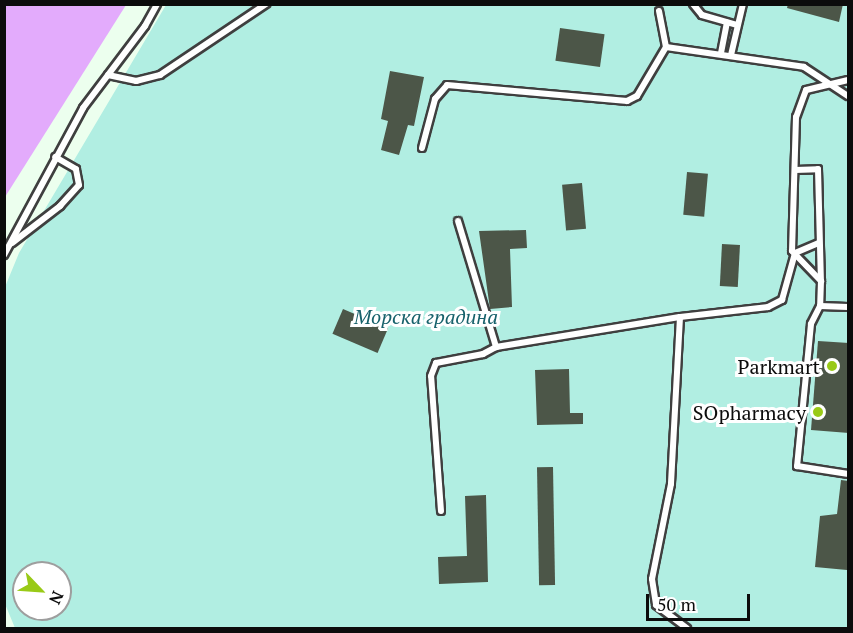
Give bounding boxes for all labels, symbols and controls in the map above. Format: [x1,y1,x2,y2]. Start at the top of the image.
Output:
park label: Морска градина [354,304,498,328]
place label: Parkmart [738,354,820,378]
marker: Parkmart [825,359,839,373]
place label: SOpharmacy [693,400,806,424]
marker: SOpharmacy [811,405,825,419]
north arrow [12,561,72,621]
scale bar [649,582,752,620]
text: N [44,588,69,608]
text: 50 m [657,592,696,616]

